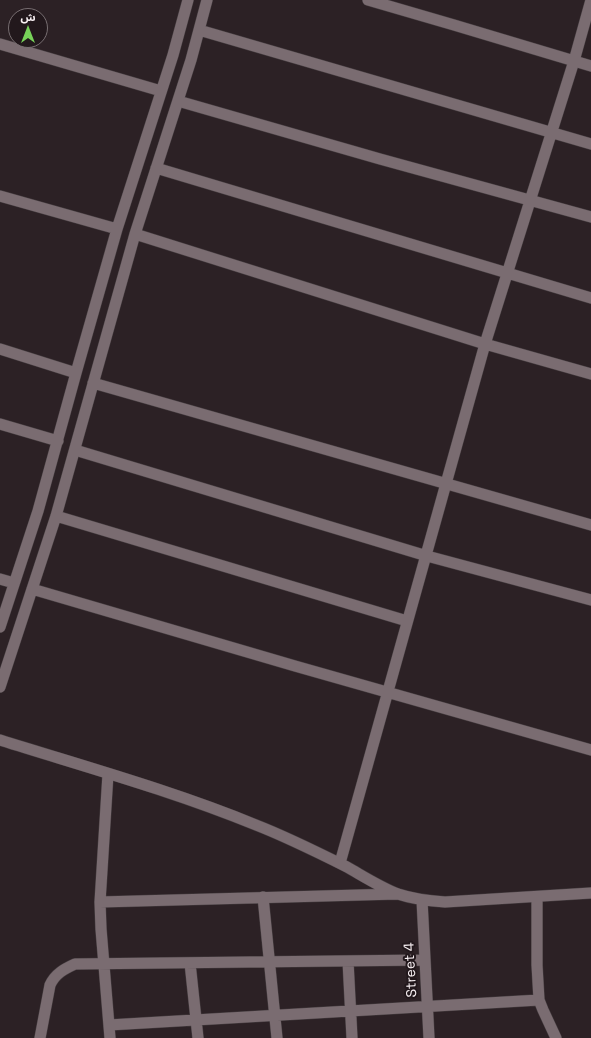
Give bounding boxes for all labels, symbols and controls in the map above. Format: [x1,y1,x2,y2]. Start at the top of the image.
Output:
north arrow [8,8,48,48]
text: ش [20,10,36,24]
street label: Street 4 [401,942,421,998]

